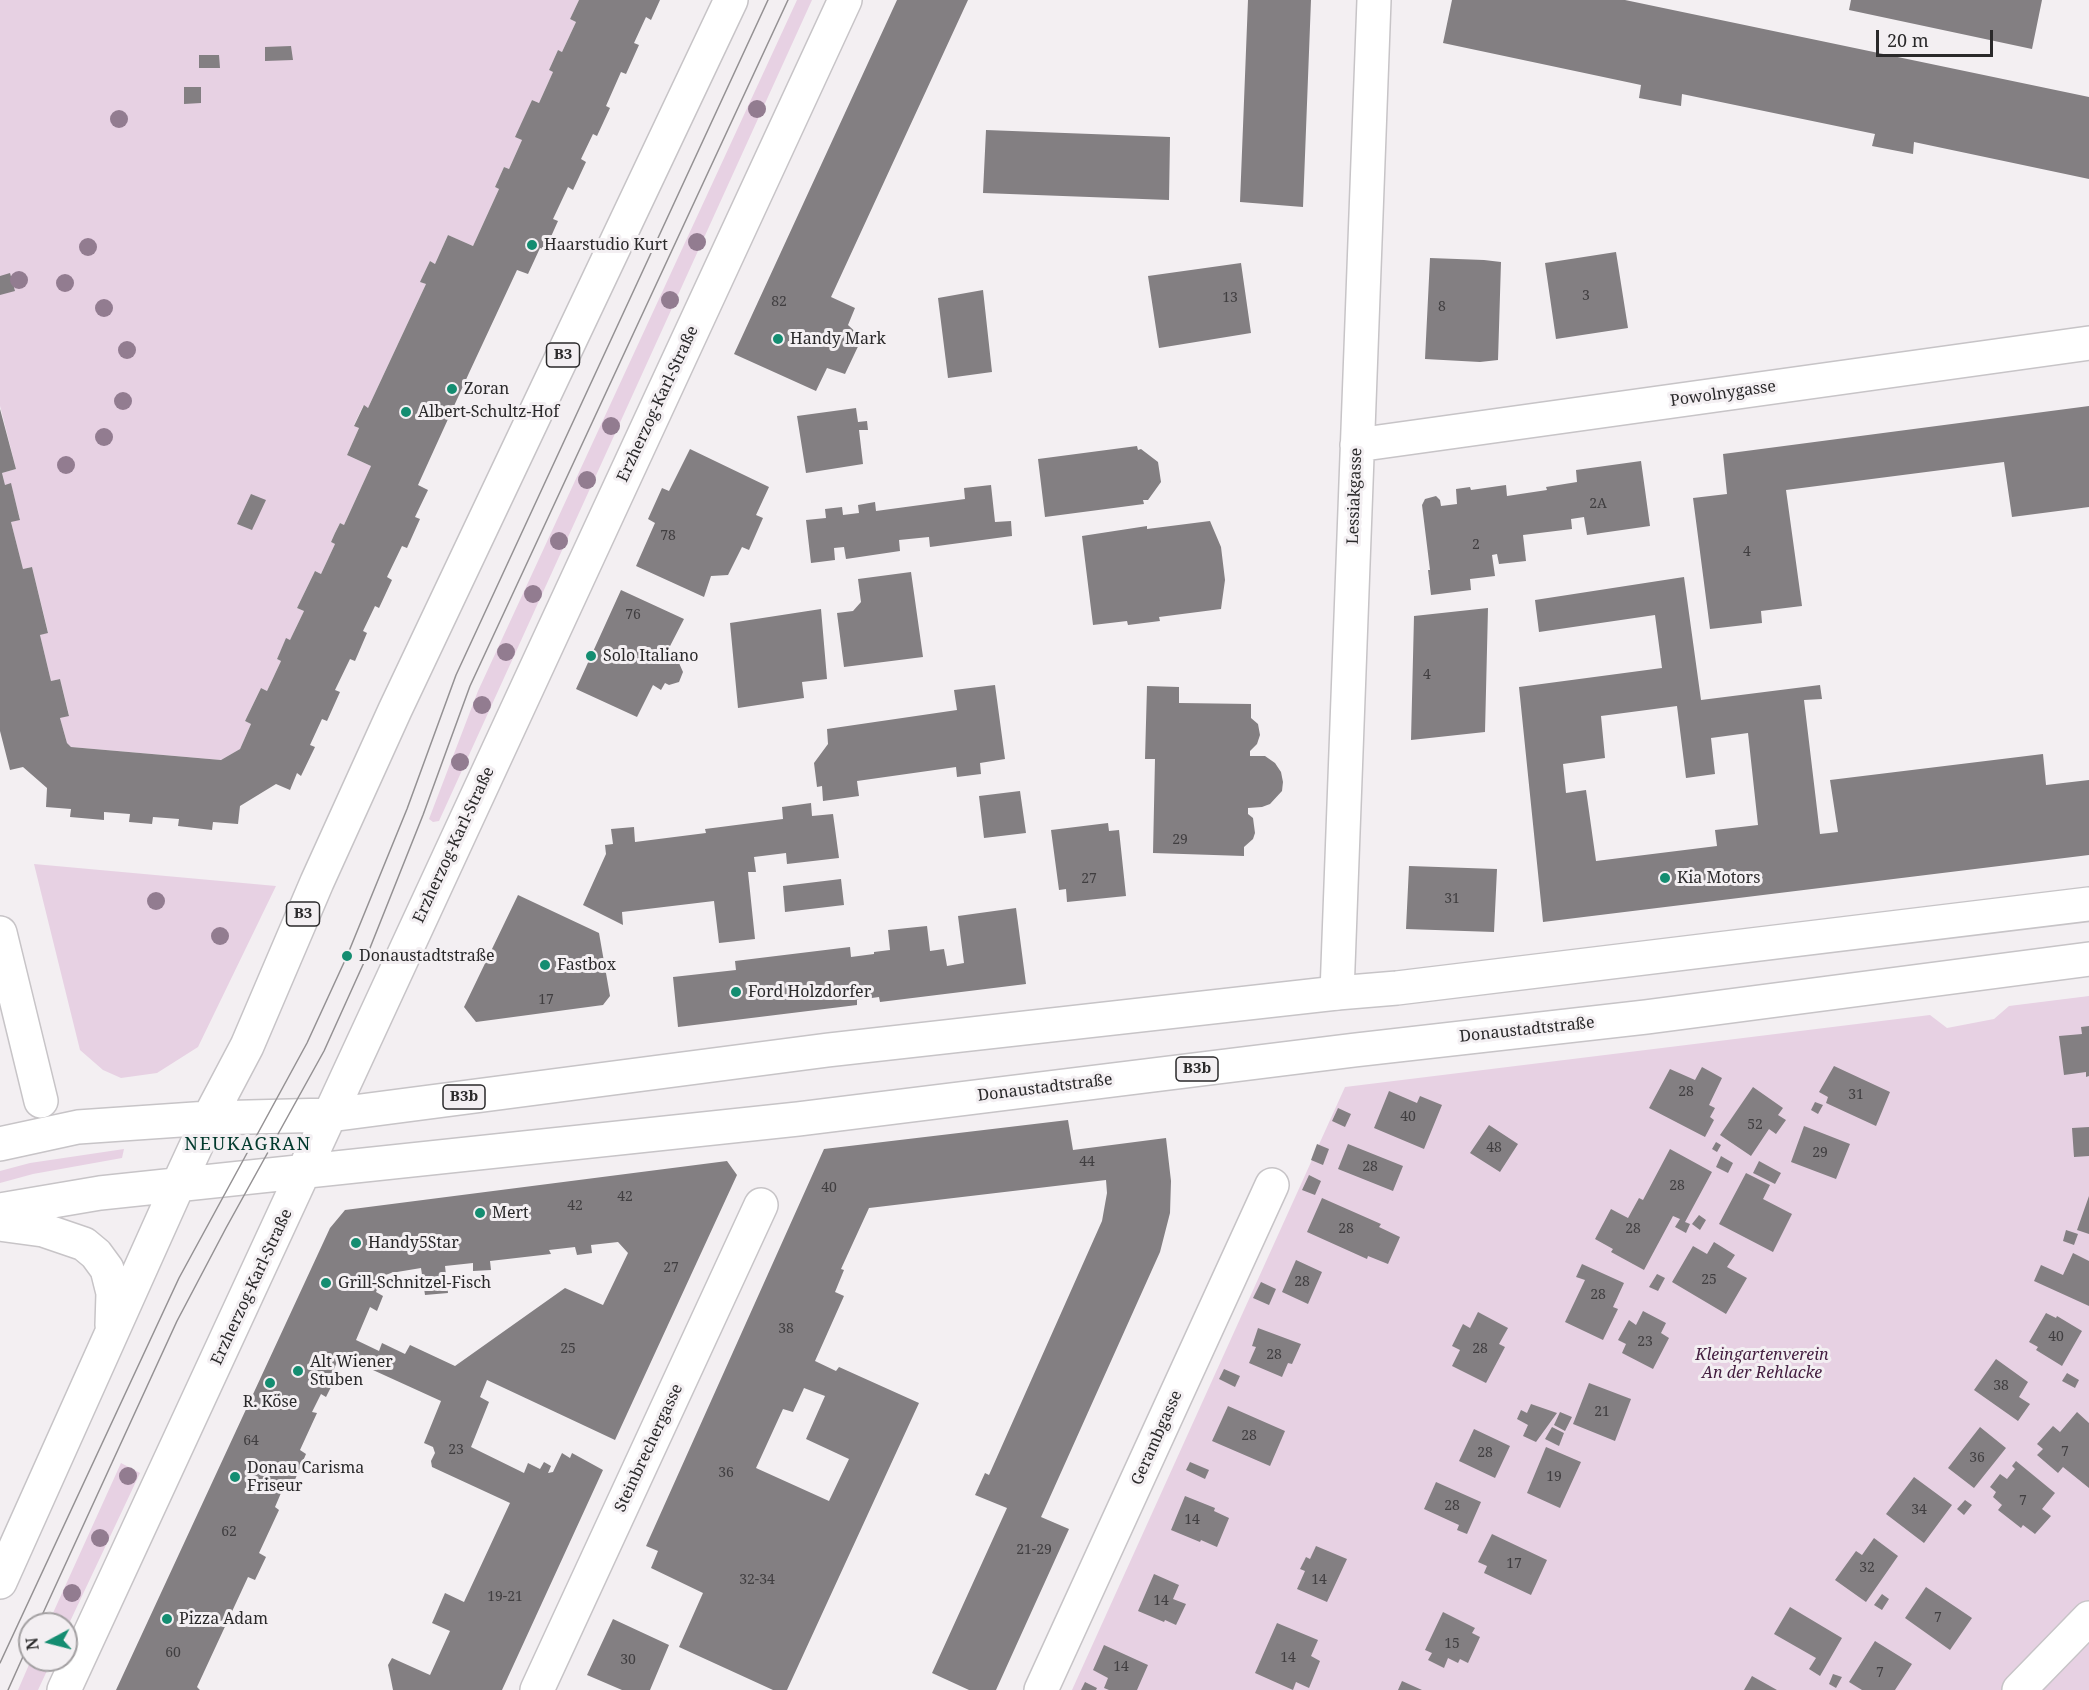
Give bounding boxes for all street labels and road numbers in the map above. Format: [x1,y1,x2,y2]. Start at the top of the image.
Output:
street label: Erzherzog-Karl-Straße [613,323,703,485]
road number: B3 [546,343,580,367]
street label: Powolnygasse [1669,377,1777,411]
street label: Lessiakgasse [1344,447,1366,545]
street label: Erzherzog-Karl-Straße [409,764,499,926]
road number: B3 [286,902,320,926]
street label: Donaustadtstraße [1459,1013,1595,1047]
road number: B3b [1176,1057,1218,1081]
street label: Donaustadtstraße [977,1070,1113,1106]
road number: B3b [443,1085,485,1109]
street label: Erzherzog-Karl-Straße [207,1206,297,1368]
street label: Steinbrechergasse [611,1381,687,1515]
street label: Gerambgasse [1128,1388,1186,1488]

